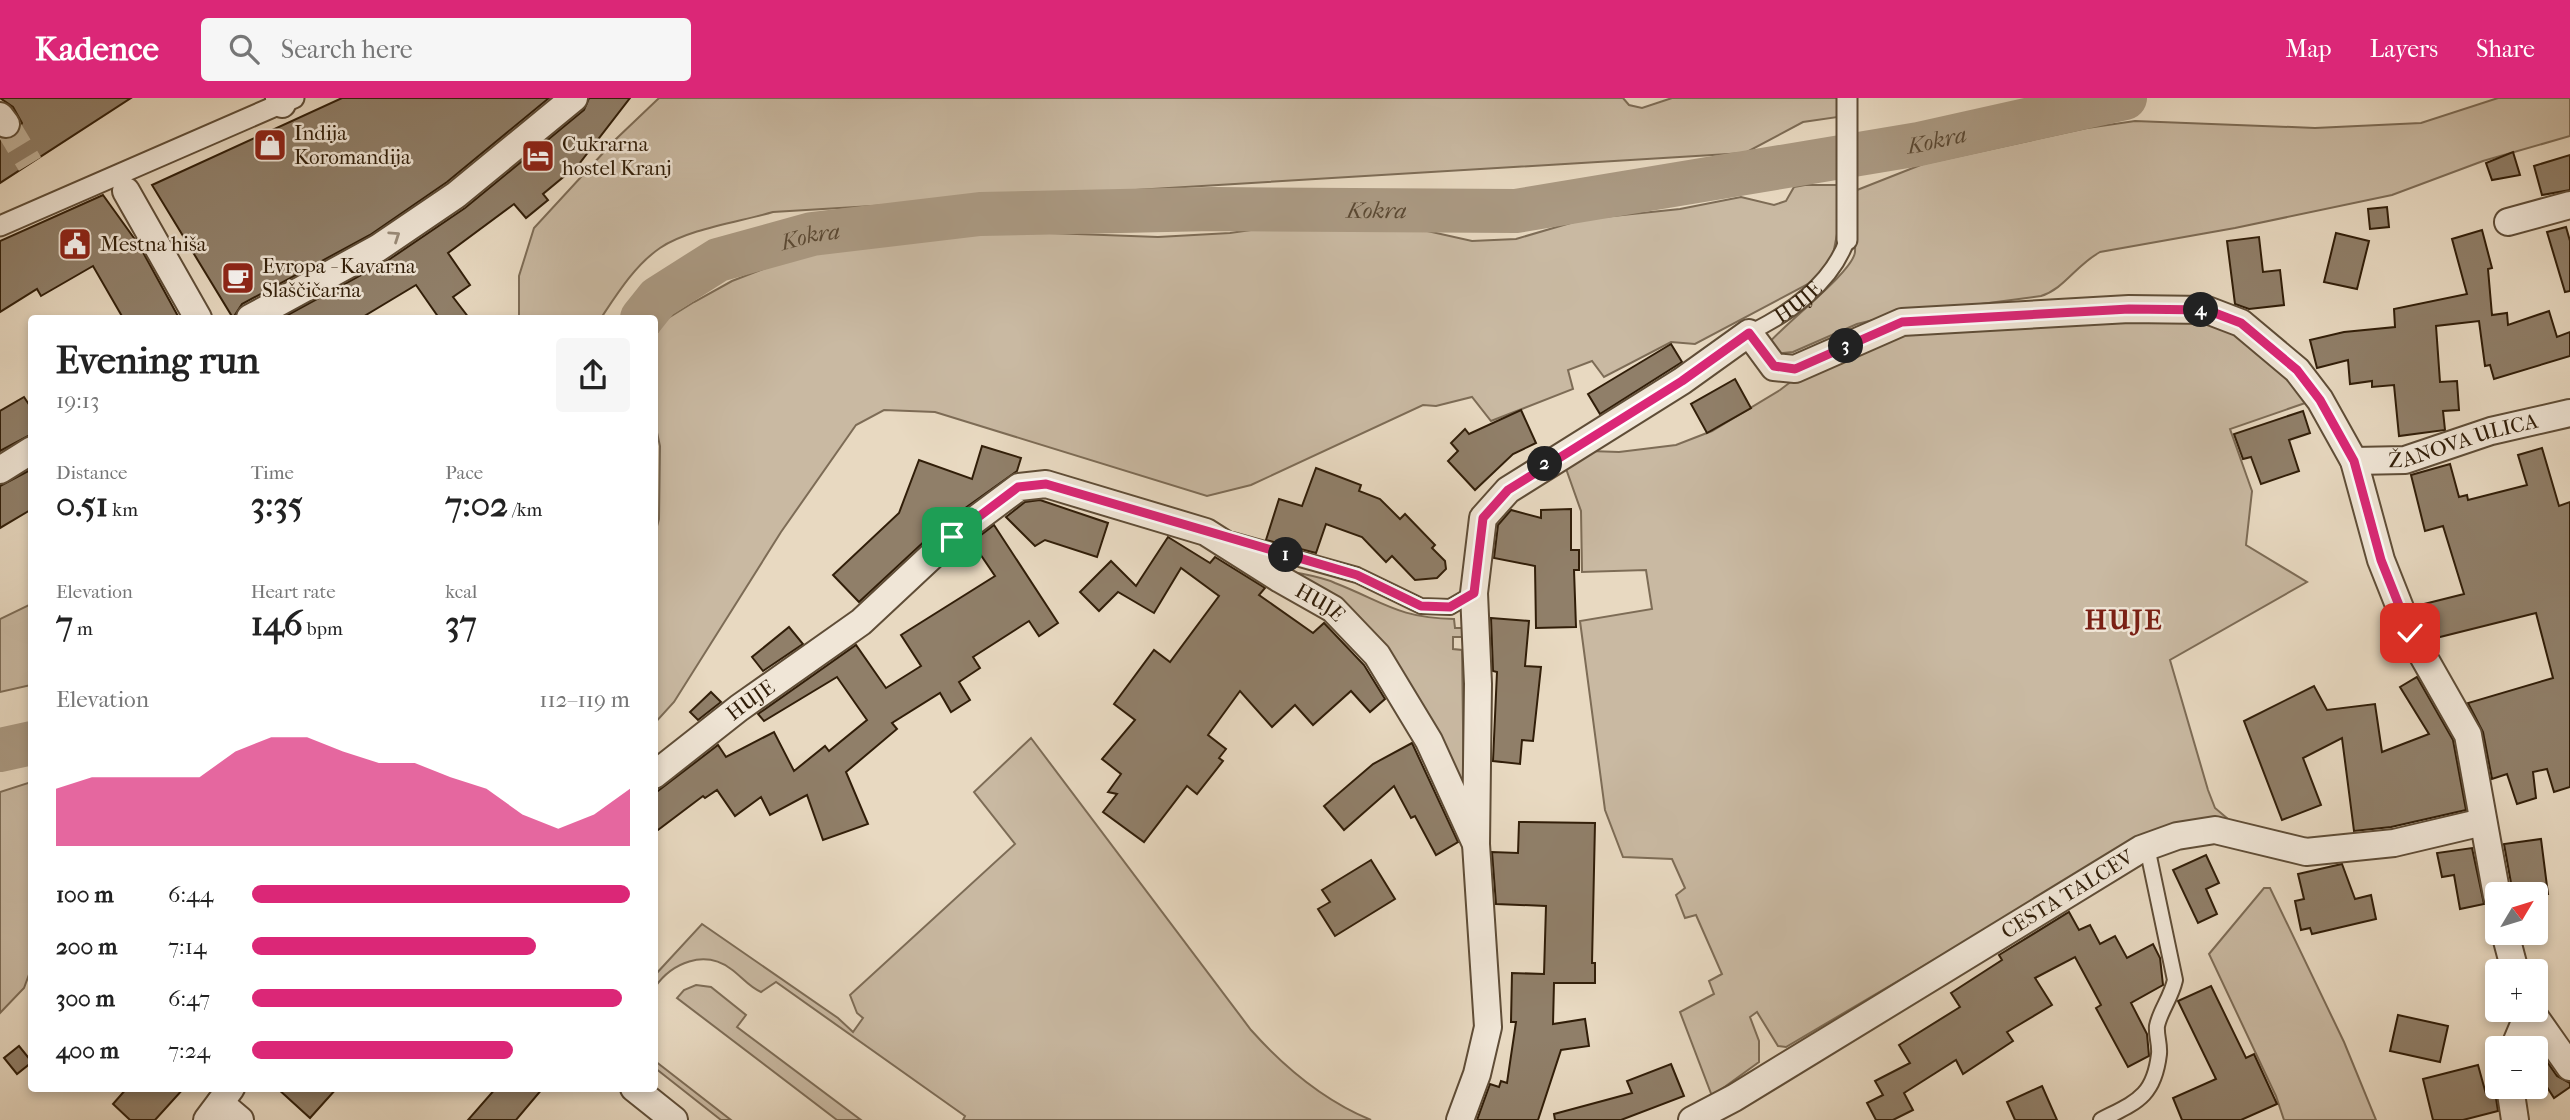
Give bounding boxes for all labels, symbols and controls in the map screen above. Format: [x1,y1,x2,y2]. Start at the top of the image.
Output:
search box [201,18,691,81]
text: Kadence [35,30,159,69]
icon: search [225,30,263,68]
text: Search here [281,34,413,65]
text: Map [2286,35,2332,63]
text: Layers [2370,35,2438,63]
text: Share [2476,35,2535,63]
water label: Kokra [1903,120,1969,160]
place label: Indija Koromandija [294,121,411,169]
shop icon: Indija Koromandija [251,126,289,164]
place label: Cukrarna hostel Kranj [562,132,672,180]
hotel icon: Cukrarna hostel Kranj [519,137,557,175]
water label: Kokra [1345,196,1407,224]
water label: Kokra [775,217,841,256]
public building icon: Mestna hiša [56,225,94,263]
place label: Mestna hiša [100,232,207,256]
one-way arrow [387,232,400,245]
place label: Evropa - Kavarna Slaščičarna [262,254,416,302]
cafe icon: Evropa - Kavarna Slaščičarna [219,259,257,297]
street label: HUJE [1770,276,1827,328]
pin: 4 [2184,292,2218,328]
text: 4 [2195,298,2206,320]
pin: 3 [1828,328,1864,364]
text: 3 [1842,334,1849,356]
text: Evening run [56,338,259,383]
button: share [556,338,630,412]
text: 19:13 [56,387,99,414]
street label: ŽANOVA ULICA [2388,409,2541,472]
pin: 2 [1528,446,1562,482]
text: 2 [1540,452,1549,474]
text: Distance [56,462,127,484]
text: Time [251,462,294,484]
text: Pace [445,462,483,484]
text: 0.51 [56,484,108,525]
text: 3:35 [251,484,303,525]
text: 7:02 [445,484,508,525]
text: km [108,499,138,521]
text: /km [508,499,542,521]
pin [922,507,982,567]
icon: arrive [933,518,971,556]
pin: 1 [1268,538,1304,573]
text: 1 [1282,543,1289,565]
street label: HUJE [1291,578,1350,626]
text: Elevation [56,581,133,603]
text: Heart rate [251,581,336,603]
text: kcal [445,581,477,603]
text: 7 [56,603,73,644]
text: 146 [251,603,303,644]
text: 37 [445,603,477,644]
district label: HUJE [2084,603,2164,636]
pin [2380,603,2440,663]
icon: check [2391,614,2429,652]
text: m [73,618,93,640]
text: bpm [303,618,343,640]
street label: HUJE [721,675,779,725]
text: Elevation [56,686,149,713]
text: 112–119 m [539,686,630,713]
street label: CESTA TALCEV [1997,844,2139,944]
text: 100 m [56,881,114,908]
text: 6:44 [168,881,213,908]
north arrow [2485,882,2548,945]
map controls [2485,882,2548,1099]
text: 200 m [56,933,117,960]
text: 7:14 [168,933,206,960]
button: + [2485,959,2548,1022]
text: 300 m [56,985,115,1012]
text: 6:47 [168,985,210,1012]
button: − [2485,1036,2548,1099]
text: 400 m [56,1037,119,1064]
text: 7:24 [168,1037,210,1064]

